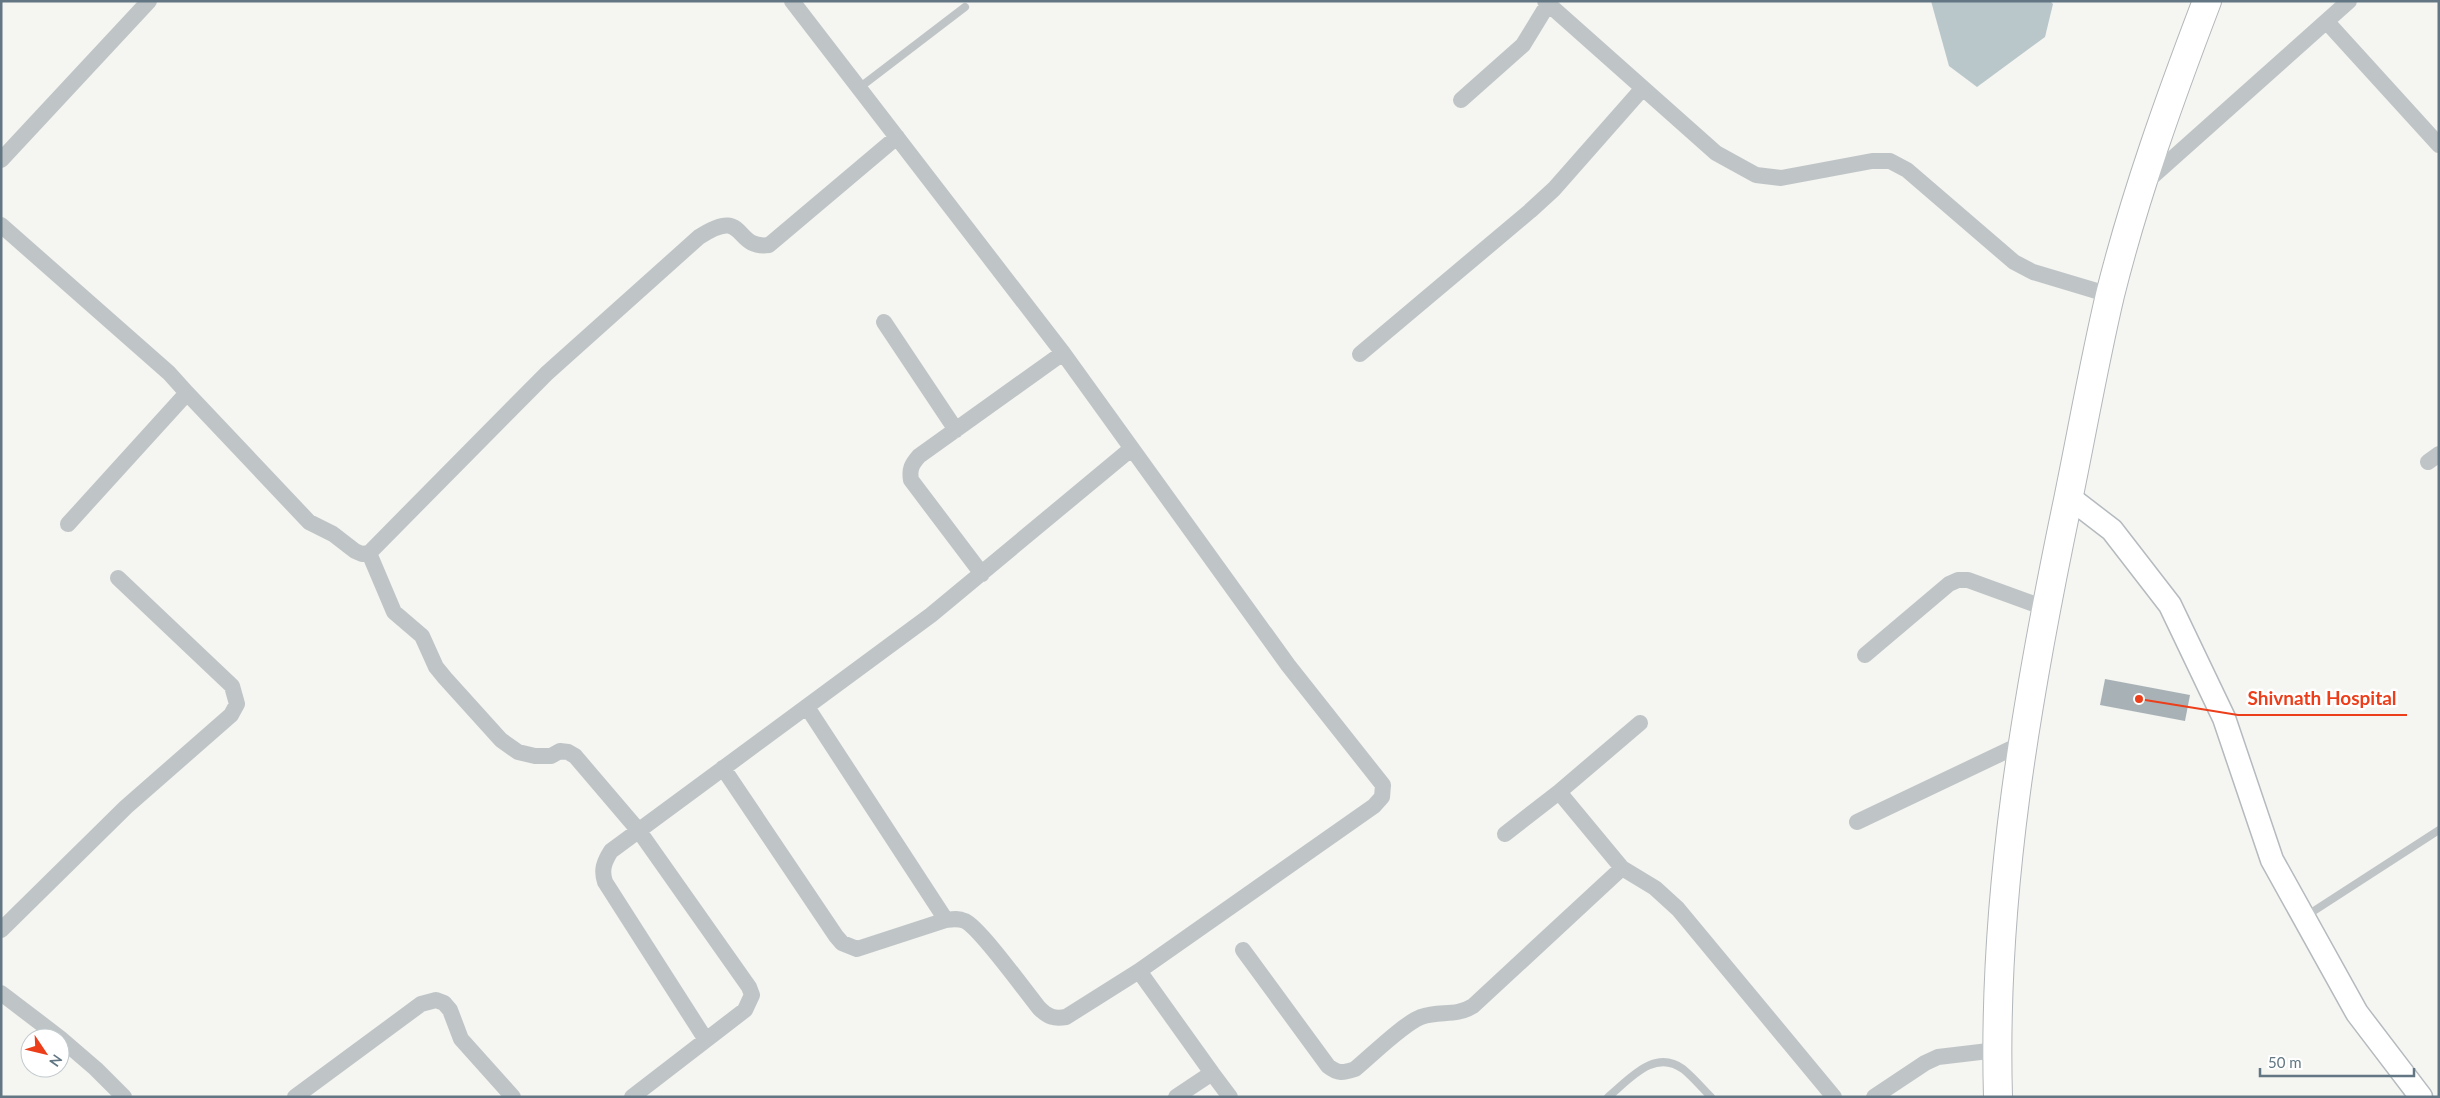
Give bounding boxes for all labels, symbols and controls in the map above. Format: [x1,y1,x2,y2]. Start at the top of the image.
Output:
callout: Shivnath Hospital [2238,681,2407,715]
text: Shivnath Hospital [2247,686,2397,709]
north arrow [20,1028,70,1078]
scale bar [2260,1046,2414,1078]
text: N [46,1051,66,1070]
text: 50 m [2268,1053,2302,1071]

